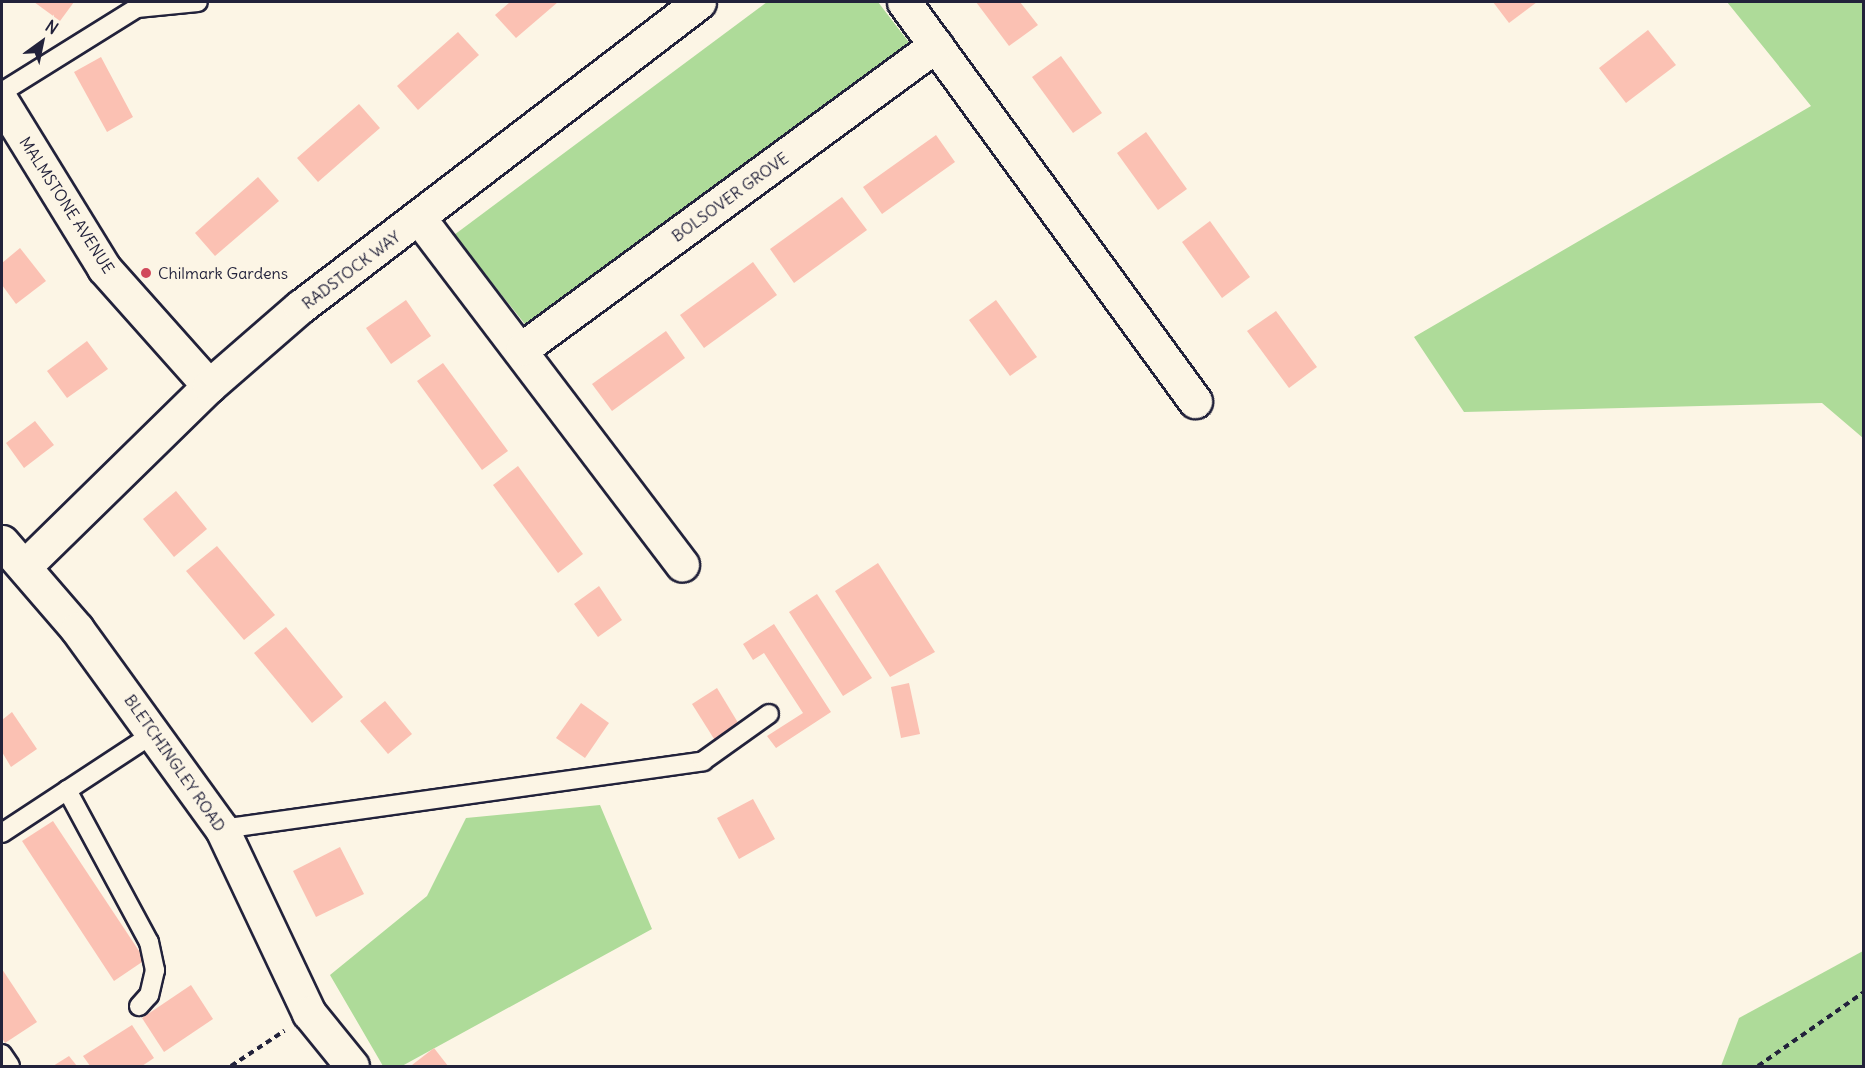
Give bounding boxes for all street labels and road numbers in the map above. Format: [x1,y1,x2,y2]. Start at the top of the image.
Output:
street label: MALMSTONE AVENUE [16,133,118,277]
street label: BOLSOVER GROVE [668,148,792,246]
street label: RADSTOCK WAY [298,227,404,313]
street label: BLETCHINGLEY ROAD [120,691,230,835]

